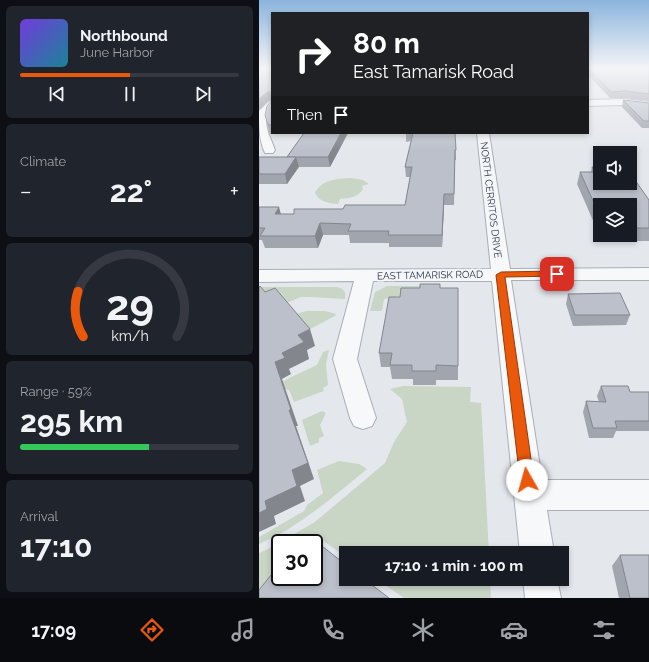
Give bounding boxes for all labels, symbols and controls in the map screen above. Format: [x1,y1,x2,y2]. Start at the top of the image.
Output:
text: Northbound [80,27,168,45]
text: 80 m [353,27,420,60]
icon: right [287,28,339,80]
text: June Harbor [80,45,154,60]
text: East Tamarisk Road [353,61,514,82]
icon: previous [46,83,68,105]
icon: pause [119,83,141,105]
icon: next [192,83,214,105]
icon: arrive [330,104,352,126]
text: Then [287,106,322,124]
street label: NORTH CERRITOS DRIVE [478,141,504,259]
map controls [593,146,637,242]
button: sound [593,146,637,190]
text: Climate [20,154,66,169]
text: 22° [110,174,152,209]
text: − [20,178,32,204]
text: + [230,178,239,204]
button: layers [593,198,637,242]
pin [540,257,574,291]
icon: arrive [546,263,568,285]
street label: EAST TAMARISK ROAD [377,269,483,281]
text: 29 [106,281,153,330]
text: km/h [111,328,148,344]
text: Range · 59% [20,384,92,399]
text: 295 km [20,404,123,439]
position arrow [506,459,548,501]
text: Arrival [20,509,58,524]
text: 17:10 [20,529,92,564]
speed limit sign: 30 [271,534,323,586]
text: 17:10 · 1 min · 100 m [385,557,523,575]
icon: directions [138,616,166,644]
icon: music [229,616,257,644]
icon: phone [319,616,347,644]
icon: climate [409,616,437,644]
icon: car [500,616,528,644]
icon: filters [590,616,618,644]
text: 17:09 [31,620,76,641]

